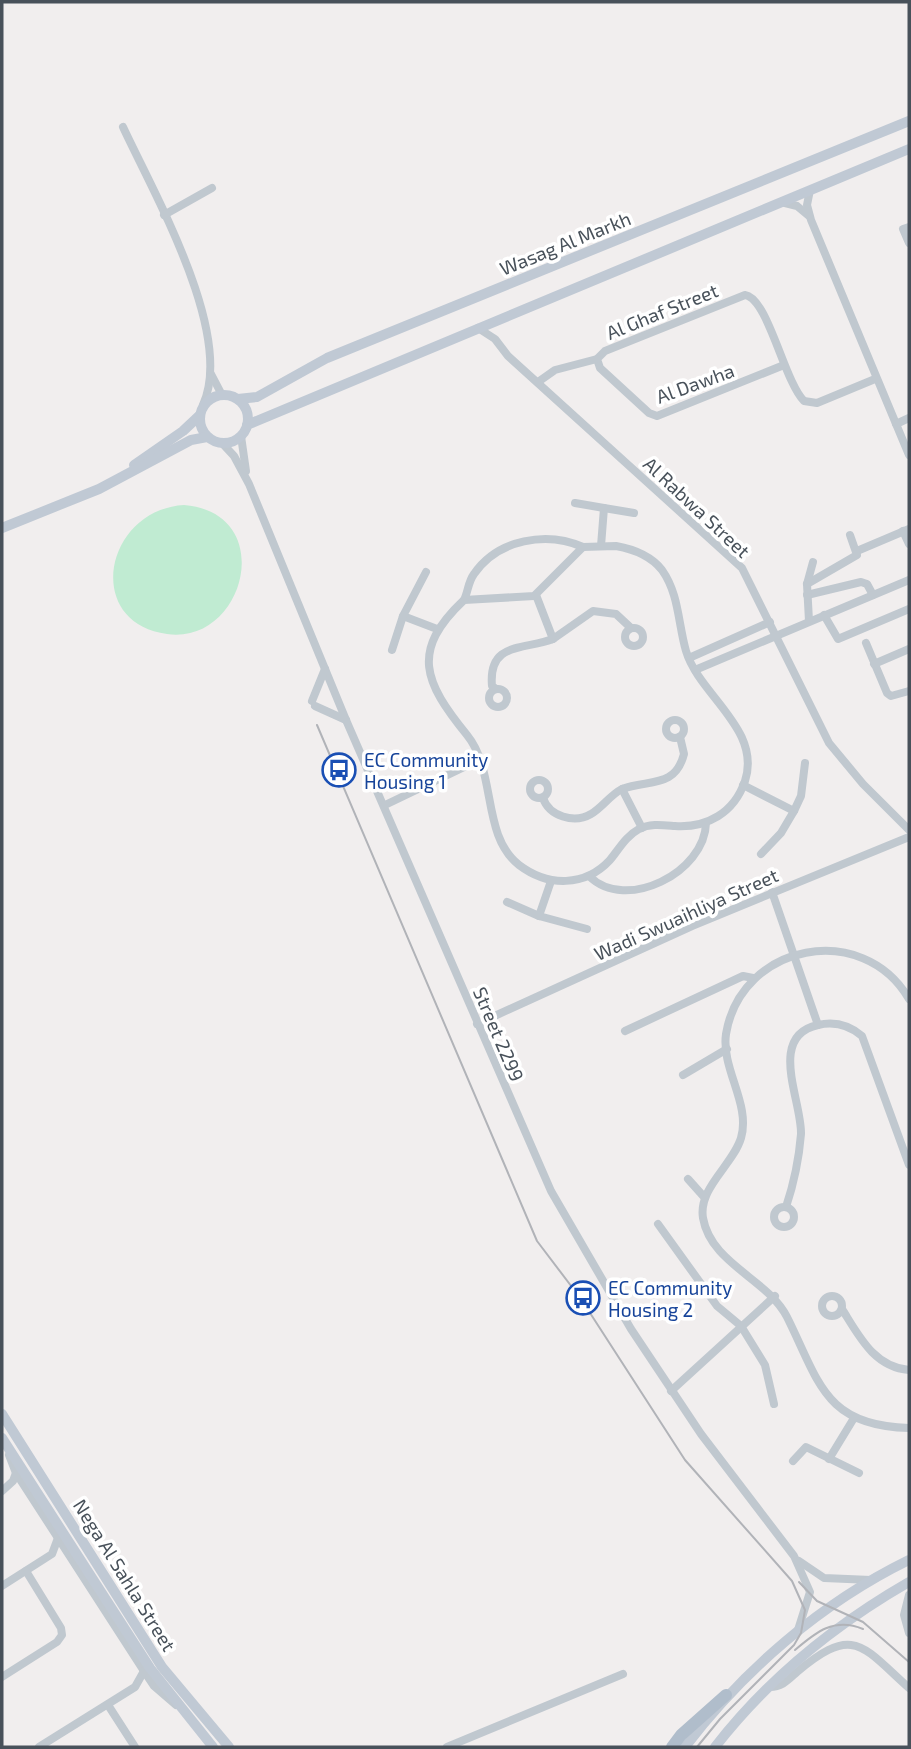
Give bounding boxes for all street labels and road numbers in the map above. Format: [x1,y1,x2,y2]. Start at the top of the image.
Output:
street label: Wasag Al Markh [496,206,634,280]
street label: Al Ghaf Street [603,278,721,344]
street label: Al Dawha [653,358,737,408]
street label: Al Rabwa Street [639,452,755,562]
street label: Wadi Swuaihliya Street [590,863,782,965]
street label: Street 2299 [469,983,529,1085]
street label: Nega Al Sahla Street [69,1495,181,1655]

